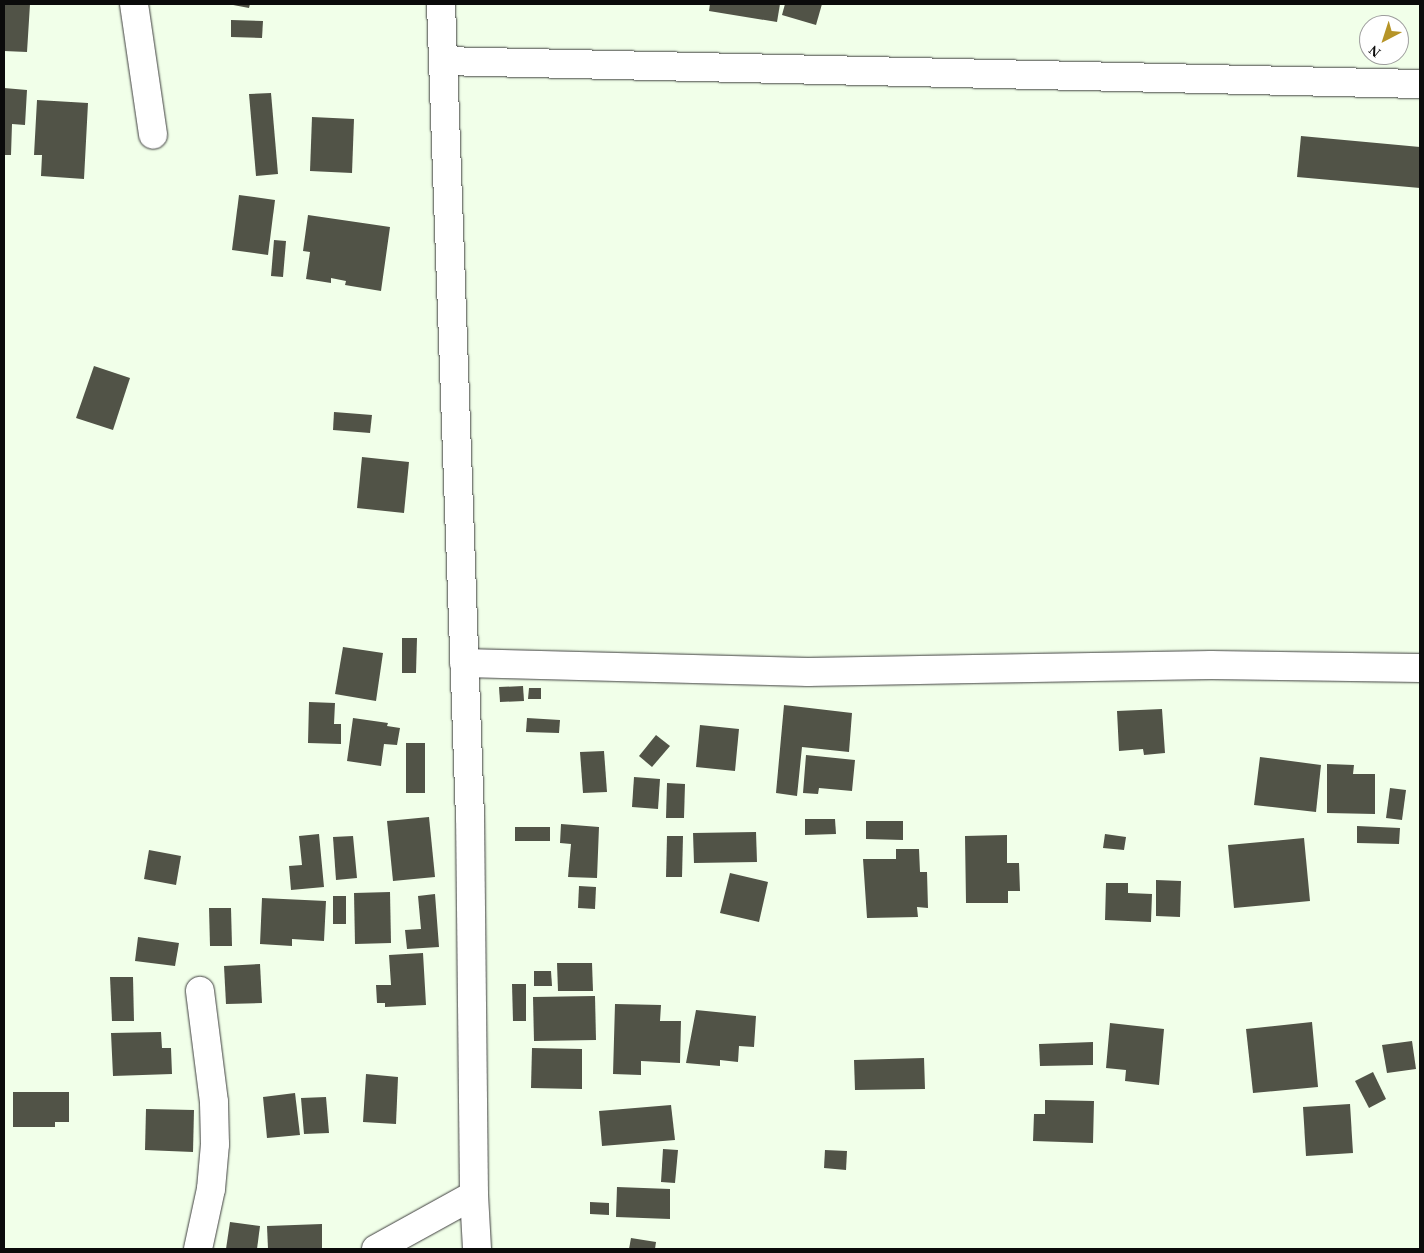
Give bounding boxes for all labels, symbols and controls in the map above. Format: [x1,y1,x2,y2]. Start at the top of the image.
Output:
north arrow [1359,15,1409,65]
text: N [1366,42,1383,60]

